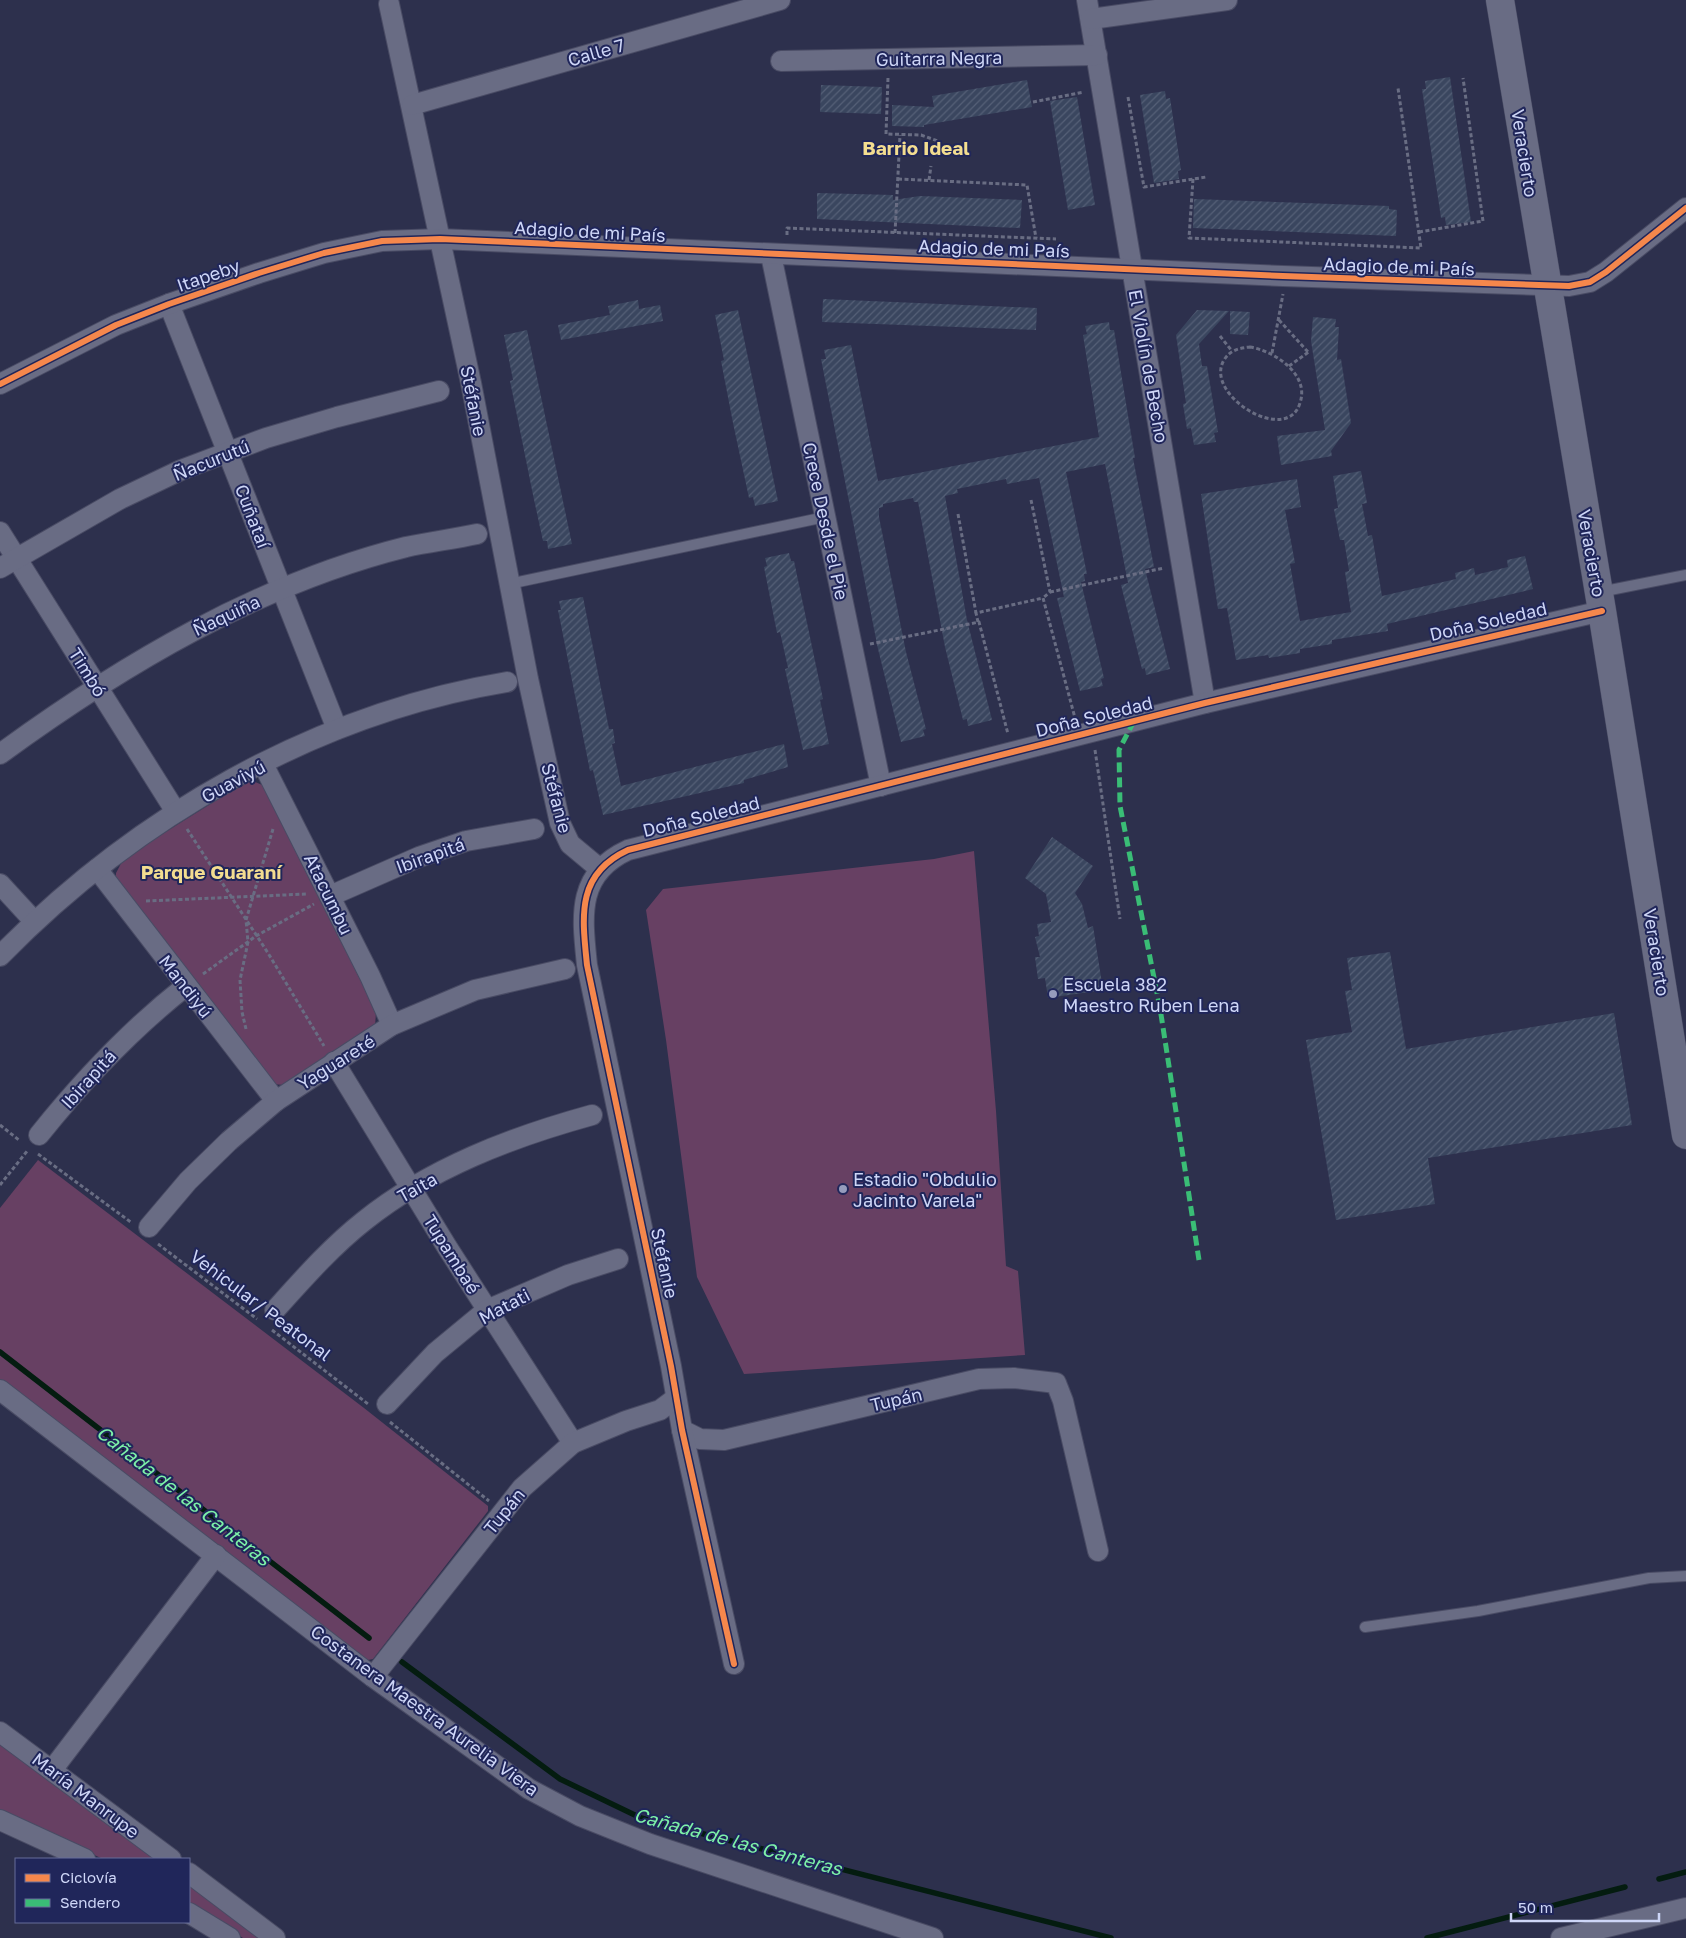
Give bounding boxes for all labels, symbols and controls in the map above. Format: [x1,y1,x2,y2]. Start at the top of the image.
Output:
street label: Calle 7 [565,33,627,71]
street label: Guitarra Negra [876,46,1002,70]
street label: Veracierto [1507,107,1543,199]
district label: Barrio Ideal [862,136,970,159]
street label: Adagio de mi País [514,216,666,246]
street label: Adagio de mi País [918,234,1070,262]
street label: Adagio de mi País [1323,252,1475,280]
street label: Itapeby [174,254,242,296]
street label: El Violín de Becho [1125,288,1173,444]
street label: Stéfanie [456,364,492,438]
street label: Ñacurutú [170,435,252,485]
street label: Crece Desde el Pie [799,440,853,602]
street label: Cuñataí [231,481,276,552]
street label: Veracierto [1573,507,1611,599]
street label: Ñaquiña [189,590,263,640]
street label: Doña Soledad [1427,597,1549,645]
street label: Timbó [64,643,112,701]
street label: Doña Soledad [1033,691,1155,741]
street label: Guaviyú [197,755,269,807]
street label: Stéfanie [537,761,577,835]
street label: Doña Soledad [640,791,762,841]
street label: Ibirapitá [392,832,468,878]
street label: Atacumbu [300,850,358,938]
district label: Parque Guaraní [141,860,283,883]
street label: Veracierto [1639,906,1675,998]
street label: Mandiyú [155,950,217,1022]
place label: Escuela 382 Maestro Ruben Lena [1063,973,1240,1016]
marker: Escuela 382 Maestro Ruben Lena [1047,988,1059,1000]
street label: Yaguareté [293,1030,379,1094]
street label: Ibirapitá [56,1045,120,1113]
street label: Taita [393,1167,441,1207]
place label: Estadio "Obdulio Jacinto Varela" [853,1168,997,1211]
marker: Estadio "Obdulio Jacinto Varela" [837,1183,849,1195]
street label: Tupambaé [419,1210,485,1298]
street label: Stéfanie [647,1226,683,1300]
street label: Vehicular/ Peatonal [186,1245,336,1365]
street label: Matati [475,1283,533,1329]
street label: Tupán [868,1382,924,1416]
water label: Cañada de las Canteras [93,1420,276,1571]
street label: Tupán [479,1484,529,1538]
street label: Costanera Maestra Aurelia Viera [307,1620,543,1800]
street label: María Manrupe [28,1748,144,1842]
water label: Cañada de las Canteras [632,1802,845,1880]
legend [15,1858,190,1923]
text: Ciclovía [60,1868,117,1886]
scale bar [1511,1890,1658,1922]
text: Sendero [60,1893,120,1911]
text: 50 m [1518,1898,1553,1916]

